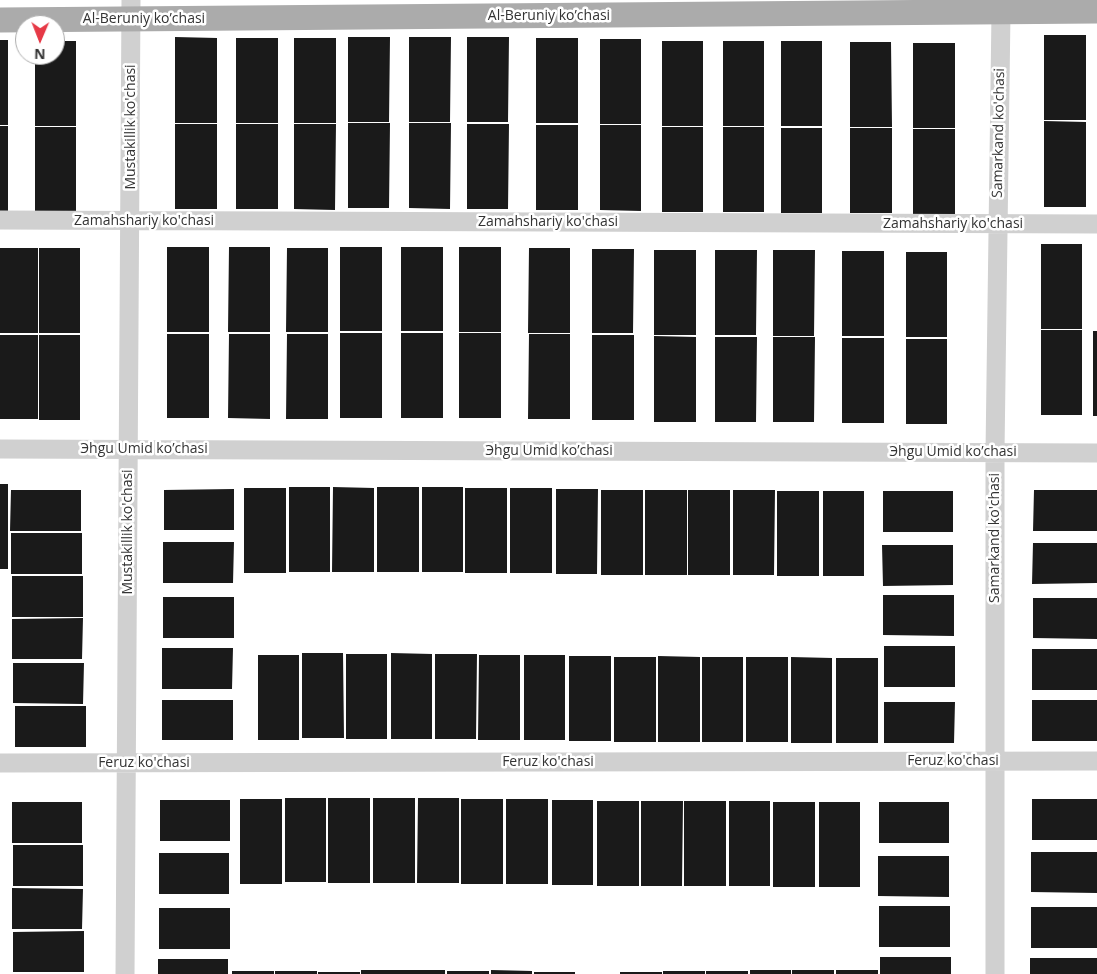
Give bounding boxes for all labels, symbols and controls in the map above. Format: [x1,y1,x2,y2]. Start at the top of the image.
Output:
street label: Al-Beruniy ko’chasi [488,8,610,24]
street label: Al-Beruniy ko’chasi [83,11,205,27]
north arrow [15,15,65,65]
text: N [34,45,46,64]
street label: Mustakillik ko'chasi [123,64,139,190]
street label: Samarkand ko'chasi [989,68,1009,198]
street label: Zamahshariy ko'chasi [74,213,214,229]
street label: Zamahshariy ko'chasi [478,214,618,230]
street label: Zamahshariy ko'chasi [883,216,1023,232]
street label: Эhgu Umid ko’chasi [80,441,208,457]
street label: Эhgu Umid ko’chasi [485,443,613,459]
street label: Эhgu Umid ko’chasi [889,444,1017,460]
street label: Mustakillik ko'chasi [120,469,136,595]
street label: Samarkand ko'chasi [987,473,1003,603]
street label: Feruz ko'chasi [907,753,999,769]
street label: Feruz ko'chasi [502,754,594,770]
street label: Feruz ko'chasi [98,755,190,771]

